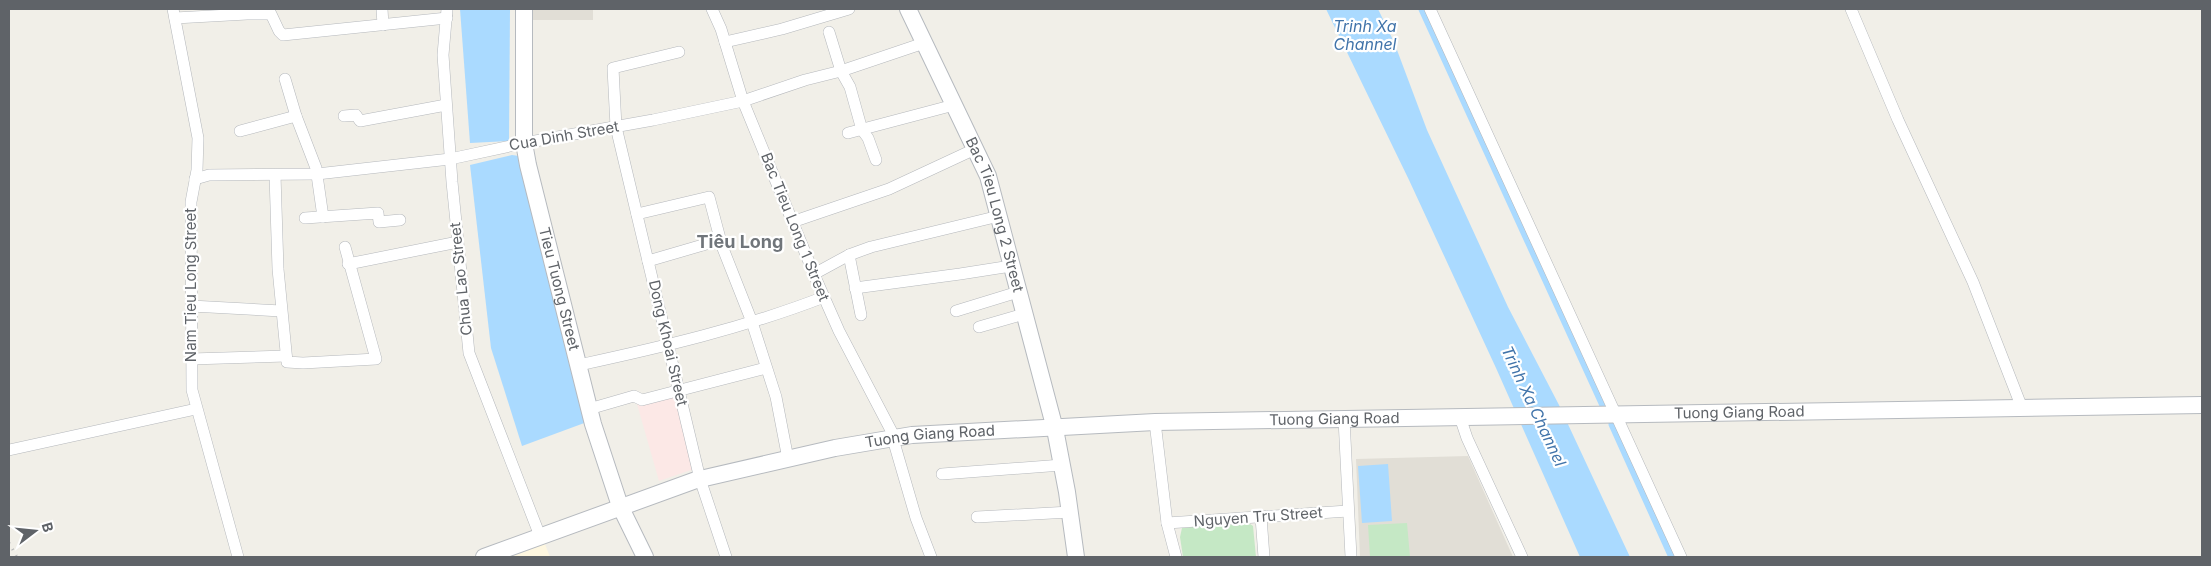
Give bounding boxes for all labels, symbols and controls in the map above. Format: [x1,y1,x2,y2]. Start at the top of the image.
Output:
water label: Trinh Xa Channel [1333,16,1397,54]
street label: Cua Dinh Street [507,116,620,155]
street label: Bac Tieu Long 2 Street [962,134,1028,294]
street label: Bac Tieu Long 1 Street [757,150,834,304]
street label: Nam Tieu Long Street [181,208,200,362]
street label: Chua Lao Street [445,221,476,337]
street label: Tieu Tuong Street [535,225,584,352]
district label: Tiêu Long [697,231,783,252]
street label: Dong Khoai Street [645,278,692,408]
water label: Trinh Xa Channel [1497,343,1571,470]
street label: Tuong Giang Road [1674,401,1805,423]
street label: Tuong Giang Road [1269,408,1400,429]
street label: Tuong Giang Road [863,421,995,452]
street label: Nguyen Tru Street [1193,503,1323,530]
north arrow [10,506,60,556]
text: B [39,520,57,534]

